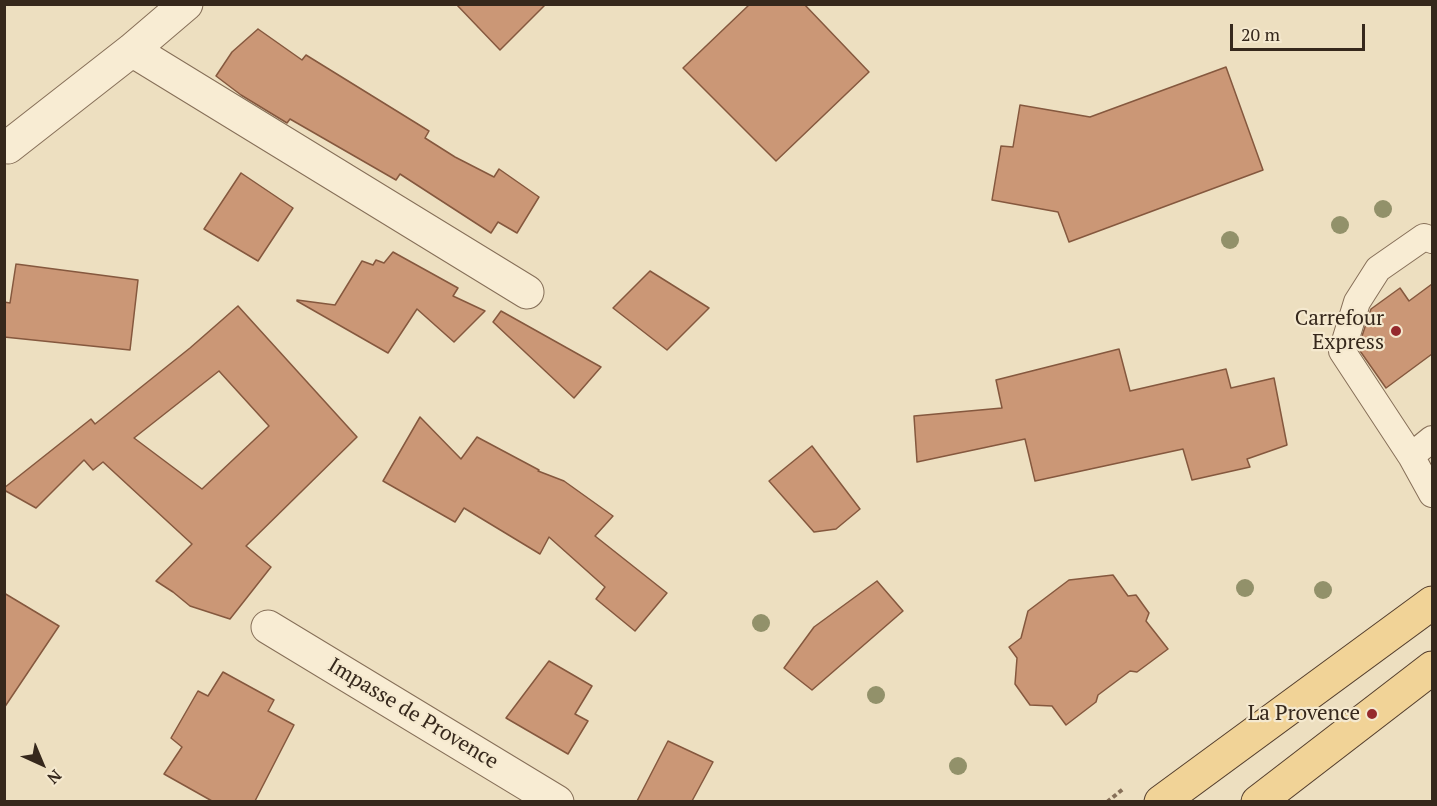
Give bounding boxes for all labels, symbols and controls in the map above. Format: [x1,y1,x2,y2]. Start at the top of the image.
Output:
scale bar [1233,12,1368,50]
text: 20 m [1241,22,1280,46]
place label: Carrefour Express [1295,306,1384,356]
marker: Carrefour Express [1389,324,1403,338]
street label: Impasse de Provence [323,653,503,775]
place label: La Provence [1248,701,1360,727]
marker: La Provence [1365,707,1379,721]
north arrow [12,734,72,794]
text: N [43,765,67,789]

